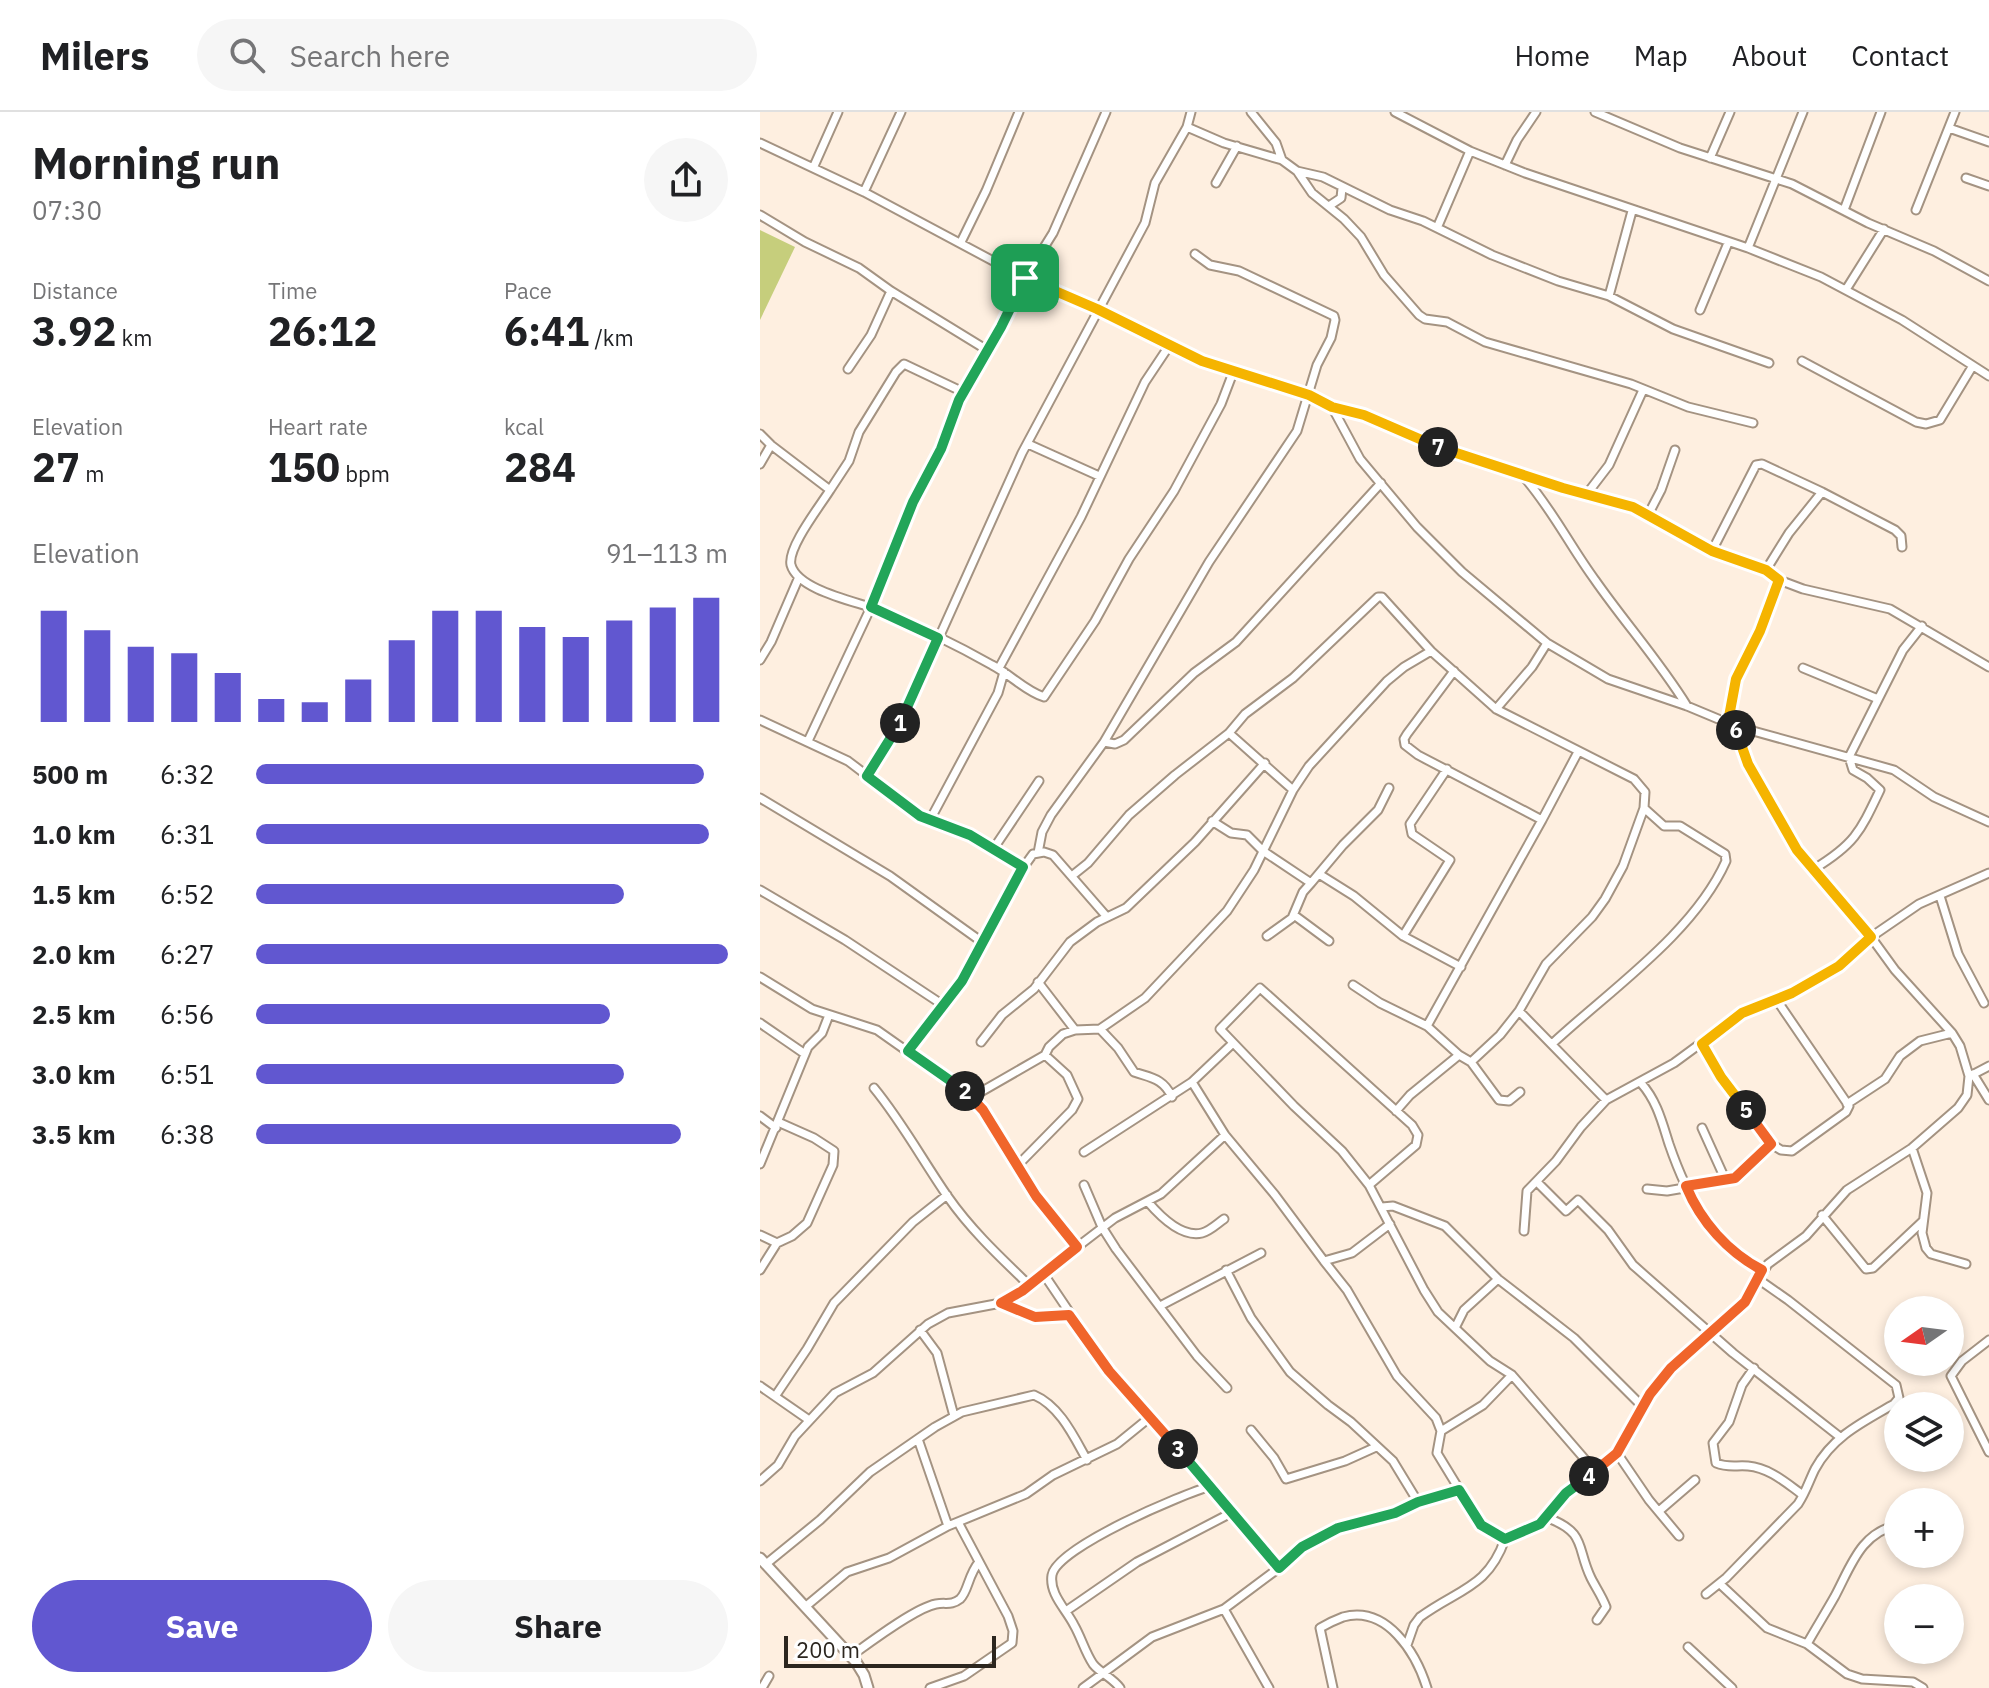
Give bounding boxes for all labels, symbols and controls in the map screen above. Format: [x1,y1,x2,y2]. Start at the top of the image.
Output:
search box [197,19,757,91]
text: Milers [40,31,149,80]
icon: search [225,33,269,77]
text: Search here [289,36,450,75]
text: Home [1514,37,1590,74]
text: Map [1634,37,1688,74]
text: About [1732,37,1807,74]
text: Contact [1851,37,1949,74]
text: Morning run [32,134,281,191]
button: share [644,138,728,222]
text: 07:30 [32,193,102,227]
pin [991,244,1059,312]
icon: arrive [1003,256,1047,300]
text: Distance [32,276,118,305]
text: Time [268,276,317,305]
text: Pace [504,276,552,305]
text: 3.92 [32,305,116,357]
text: 26:12 [268,305,377,357]
text: 6:41 [504,305,589,357]
text: km [116,323,152,352]
text: /km [589,323,634,352]
text: Elevation [32,412,123,441]
text: Heart rate [268,412,368,441]
text: kcal [504,412,544,441]
pin: 7 [1418,427,1458,467]
text: 7 [1431,432,1445,461]
text: 27 [32,441,80,493]
text: 150 [268,441,340,493]
text: 284 [504,441,576,493]
text: m [80,459,104,488]
text: bpm [340,459,390,488]
text: Elevation [32,536,140,570]
text: 91–113 m [606,536,728,570]
pin: 1 [880,703,920,743]
text: 1 [893,708,907,737]
pin: 6 [1716,710,1756,750]
text: 6 [1729,715,1743,744]
text: 500 m [32,757,108,791]
text: 6:32 [160,757,214,791]
text: 1.0 km [32,817,116,851]
text: 6:31 [160,817,214,851]
text: 1.5 km [32,877,116,911]
text: 6:52 [160,877,214,911]
text: 2.0 km [32,937,116,971]
text: 6:27 [160,937,214,971]
text: 2.5 km [32,997,116,1031]
text: 6:56 [160,997,214,1031]
text: 3.0 km [32,1057,116,1091]
text: 6:51 [160,1057,214,1091]
pin: 2 [945,1071,985,1111]
text: 2 [958,1076,972,1105]
pin: 5 [1726,1090,1766,1130]
text: 5 [1739,1095,1753,1124]
text: 3.5 km [32,1117,116,1151]
text: 6:38 [160,1117,214,1151]
north arrow [1884,1296,1964,1376]
map controls [1884,1296,1964,1664]
button: layers [1884,1392,1964,1472]
pin: 3 [1158,1429,1198,1469]
text: 3 [1171,1434,1185,1463]
pin: 4 [1569,1456,1609,1496]
text: 4 [1582,1461,1596,1490]
button: + [1884,1488,1964,1568]
button: Save [32,1580,372,1672]
button: Share [388,1580,728,1672]
button: − [1884,1584,1964,1664]
scale bar [784,1632,996,1668]
text: 200 m [796,1635,860,1664]

